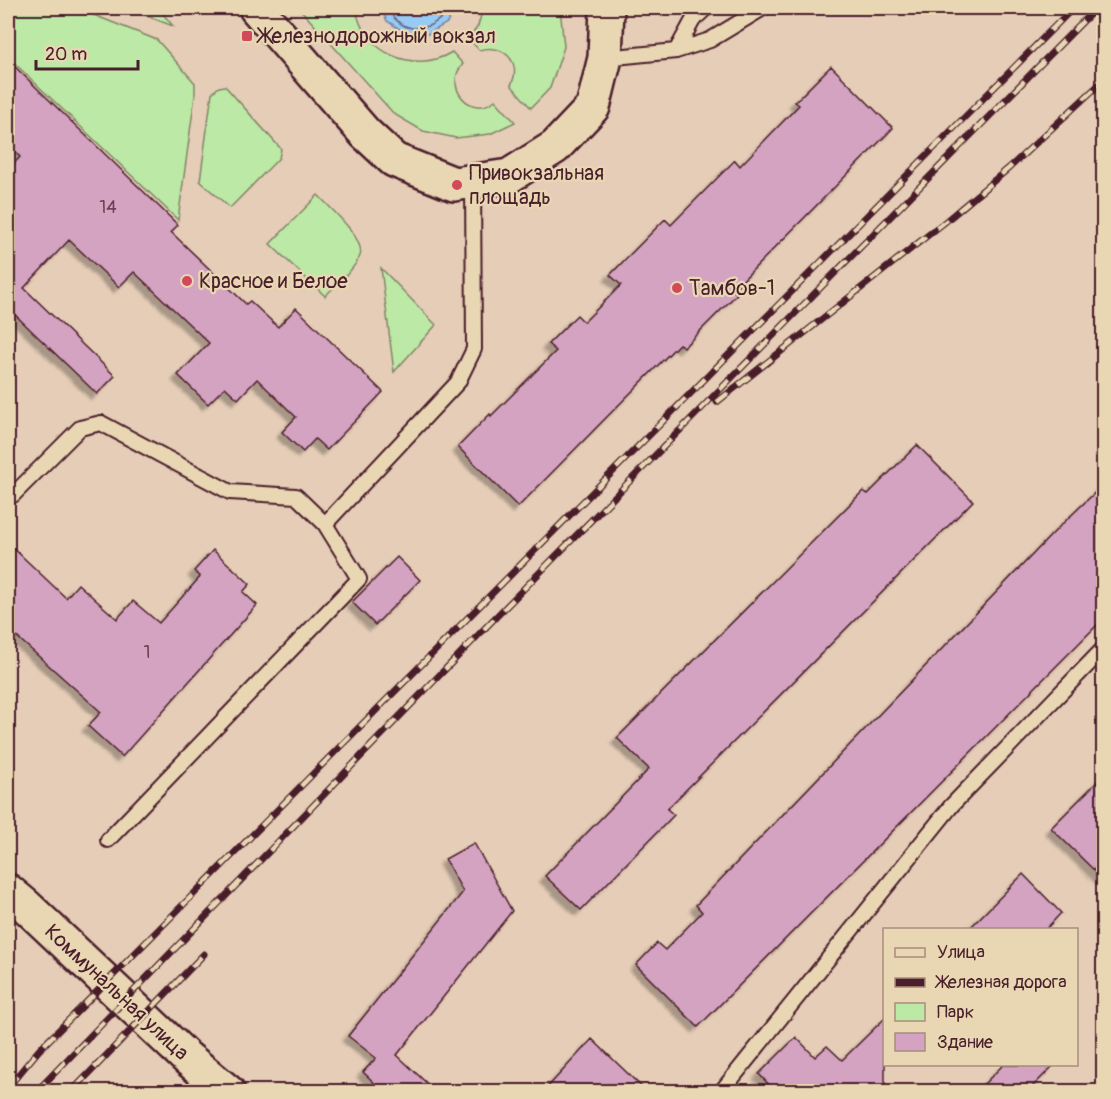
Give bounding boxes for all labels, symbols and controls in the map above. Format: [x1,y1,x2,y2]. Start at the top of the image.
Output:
place label: Железнодорожный вокзал [256,23,496,50]
marker: Железнодорожный вокзал [240,29,254,43]
scale bar [36,33,138,71]
text: 20 m [45,43,87,66]
place label: Привокзальная площадь [469,160,604,211]
marker: Привокзальная площадь [450,178,464,192]
house number: 14 [99,196,117,219]
place label: Красное и Белое [199,268,348,295]
marker: Красное и Белое [180,274,194,288]
place label: Тамбов-1 [689,275,775,302]
marker: Тамбов-1 [670,281,684,295]
house number: 1 [143,641,151,664]
street label: Коммунальная улица [39,918,195,1066]
legend [883,928,1078,1066]
text: Улица [937,941,985,964]
text: Железная дорога [934,971,1067,994]
text: Парк [937,1001,974,1024]
text: Здание [937,1031,993,1054]

